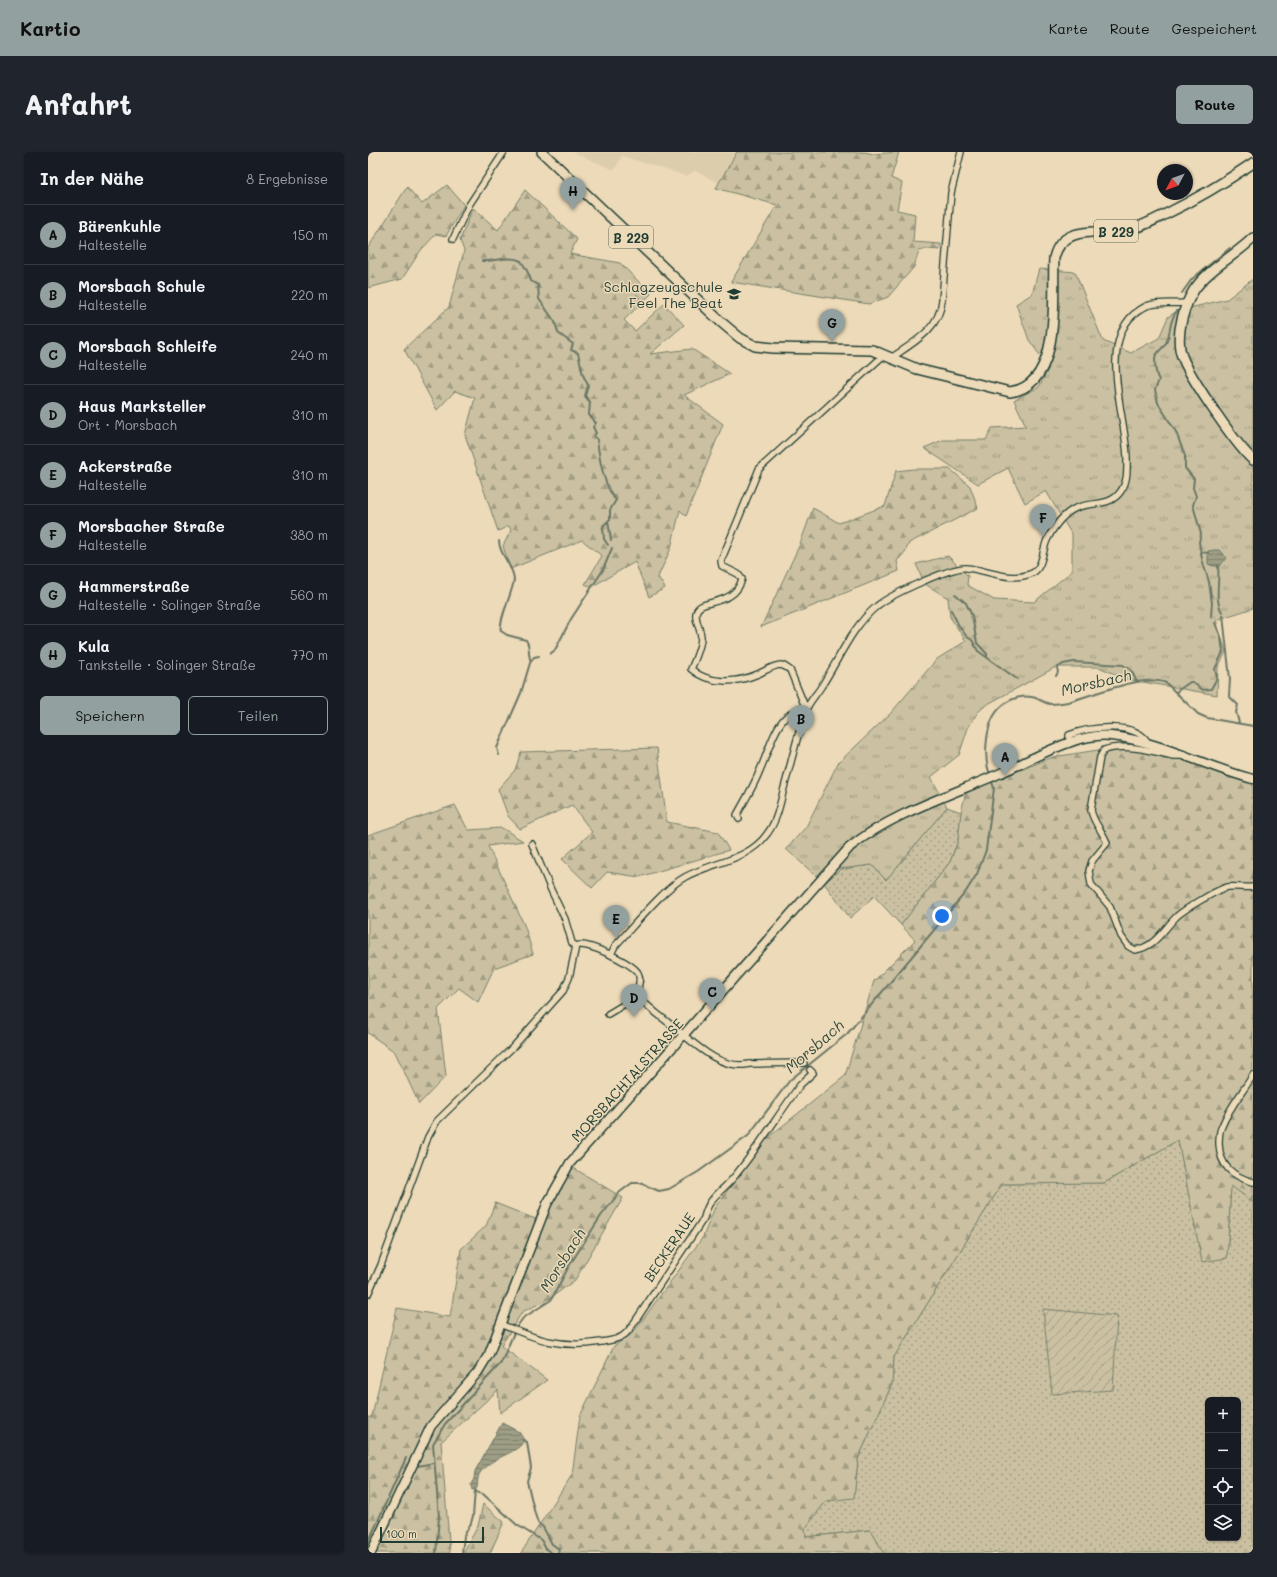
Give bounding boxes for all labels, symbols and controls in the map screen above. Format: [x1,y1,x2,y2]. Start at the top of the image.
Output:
text: Kartio [20,16,80,41]
text: Karte [1049,19,1088,38]
text: Route [1110,19,1150,38]
text: Gespeichert [1172,19,1257,38]
button: Route [1176,85,1253,124]
text: Anfahrt [24,86,132,122]
north arrow [1157,164,1193,200]
text: In der Nähe [40,167,144,189]
text: 8 Ergebnisse [246,170,328,187]
pin: H [560,177,586,210]
text: Bärenkuhle [78,216,161,236]
road number: B 229 [1094,220,1138,242]
text: A [48,226,58,243]
text: 150 m [292,226,328,243]
road number: B 229 [609,226,653,248]
text: Haltestelle [78,236,147,253]
text: Morsbach Schule [78,276,205,296]
place label: Schlagzeugschule Feel The Beat [604,277,723,312]
text: B [49,286,57,303]
text: 220 m [291,286,328,303]
school or university icon: Schlagzeugschule Feel The Beat [726,286,742,302]
text: Haltestelle [78,296,147,313]
pin: G [819,309,845,342]
text: Morsbach Schleife [78,336,217,356]
text: C [48,346,58,363]
text: 240 m [291,346,328,363]
text: Haltestelle [78,356,147,373]
text: Haus Marksteller [78,396,206,416]
text: D [48,406,58,423]
text: 310 m [292,406,328,423]
text: Ort · Morsbach [78,416,177,433]
text: Ackerstraße [78,456,172,476]
text: E [49,466,57,483]
text: 310 m [292,466,328,483]
text: Haltestelle [78,476,147,493]
pin: F [1030,504,1056,537]
text: Morsbacher Straße [78,516,225,536]
text: F [49,526,57,543]
text: 380 m [290,526,328,543]
text: Haltestelle [78,536,147,553]
text: Hammerstraße [78,576,189,596]
text: G [48,586,58,603]
text: 560 m [290,586,328,603]
text: Haltestelle · Solinger Straße [78,596,261,613]
text: Kula [78,636,110,656]
text: H [48,646,58,663]
text: 770 m [291,646,328,663]
text: Tankstelle · Solinger Straße [78,656,256,673]
water label: Morsbach [1059,664,1133,700]
button: Speichern [40,696,180,735]
button: Teilen [188,696,328,735]
pin: B [788,705,814,738]
pin: A [992,743,1018,776]
pin: E [603,905,629,938]
your location [932,906,952,926]
pin: C [699,978,725,1011]
pin: D [621,984,647,1017]
street label: MORSBACHTALSTRASSE [567,1014,687,1146]
water label: Morsbach [780,1015,848,1077]
street label: BECKERAUE [639,1209,699,1285]
water label: Morsbach [534,1224,590,1296]
map controls [1205,1397,1241,1541]
button: + [1205,1397,1241,1433]
button: − [1205,1433,1241,1469]
button: locate [1205,1469,1241,1505]
button: layers [1205,1505,1241,1541]
scale bar [380,1525,484,1544]
text: 100 m [386,1526,417,1541]

